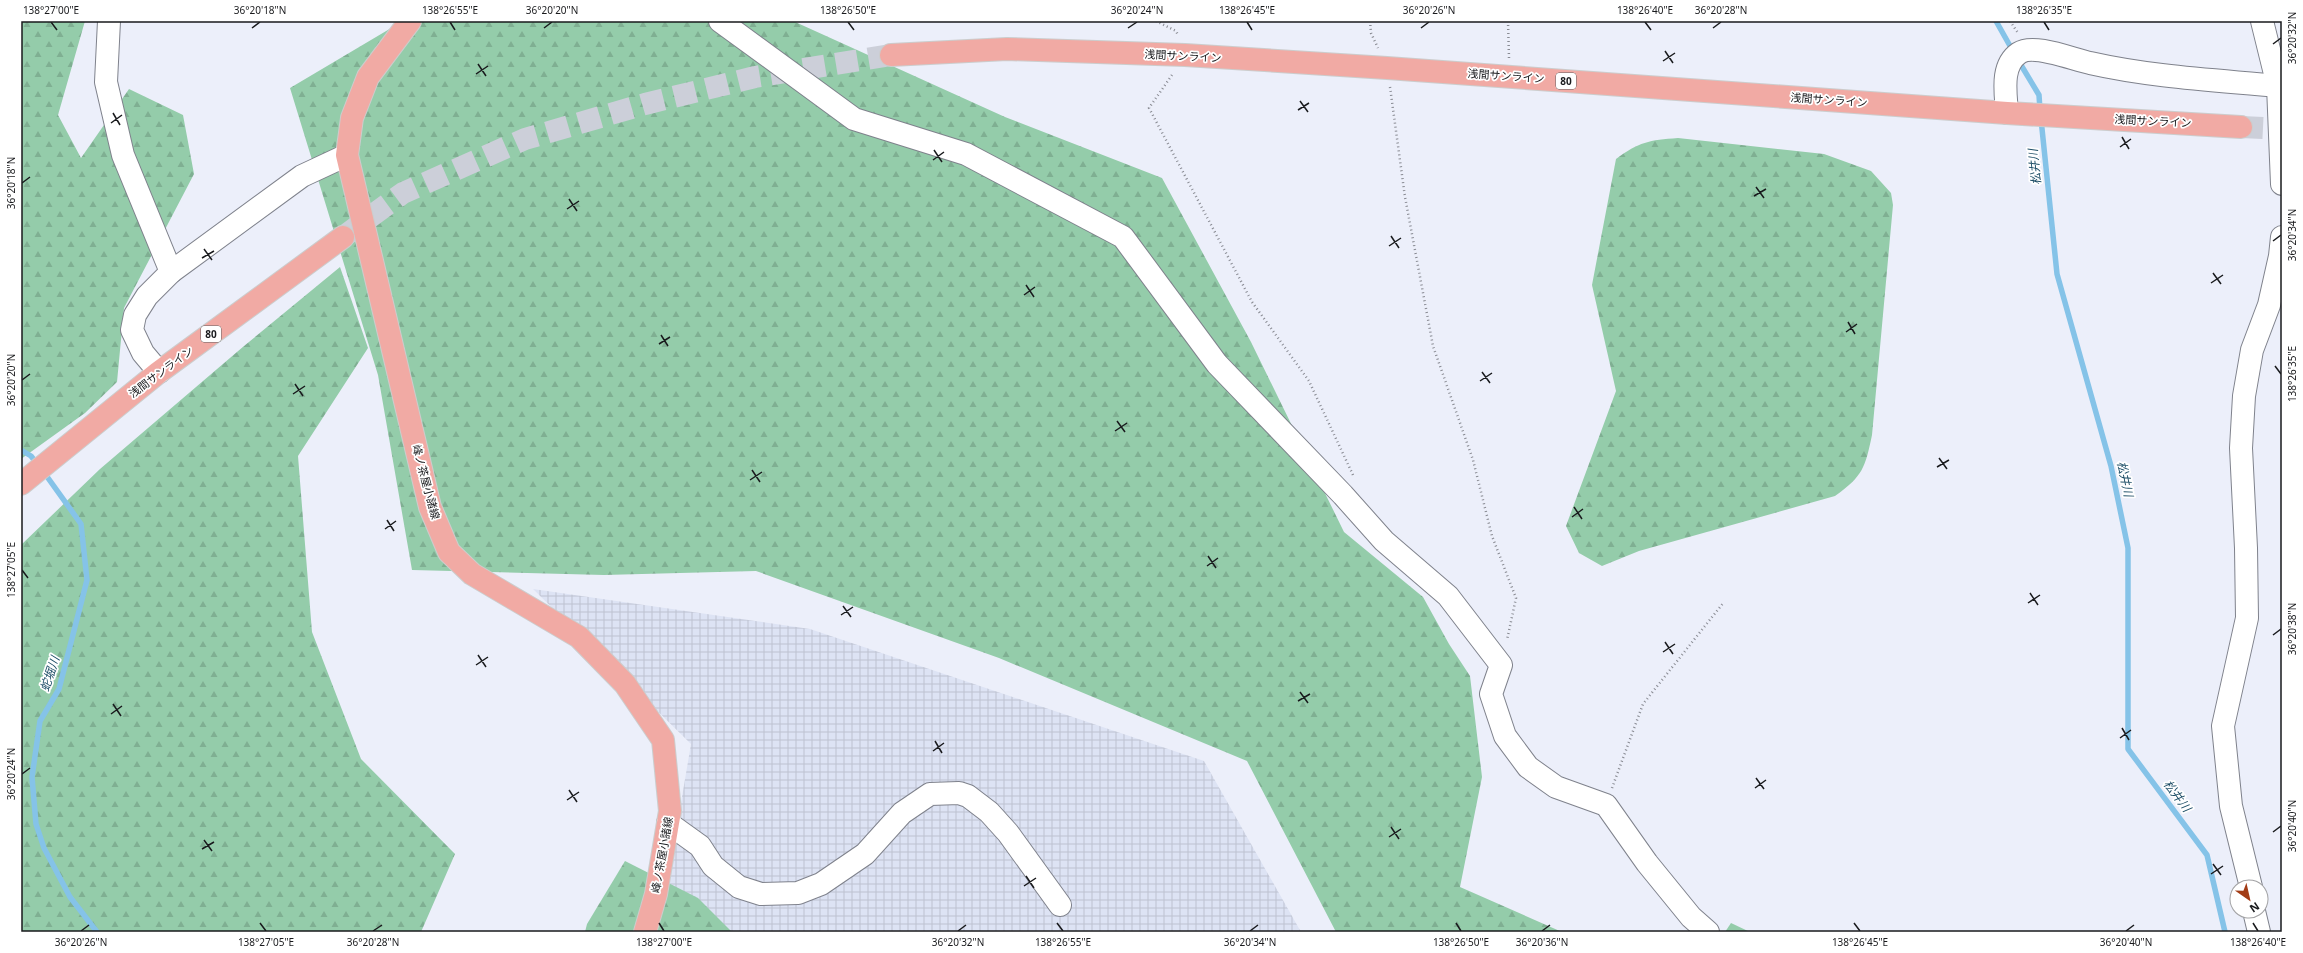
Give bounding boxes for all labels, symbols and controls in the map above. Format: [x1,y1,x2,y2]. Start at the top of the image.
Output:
text: 138°27'00"E [23,3,79,17]
text: 36°20'18"N [234,3,286,17]
text: 138°26'55"E [422,3,478,17]
text: 36°20'20"N [526,3,578,17]
text: 138°26'50"E [820,3,876,17]
text: 36°20'24"N [1111,3,1163,17]
text: 138°26'45"E [1219,3,1275,17]
text: 36°20'26"N [1403,3,1455,17]
text: 138°26'40"E [1617,3,1673,17]
text: 36°20'28"N [1695,3,1747,17]
text: 138°26'35"E [2016,3,2072,17]
text: 36°20'32"N [2285,12,2299,64]
street label: 浅間サンライン [1144,46,1222,65]
street label: 浅間サンライン [1467,65,1545,86]
road number: 80 [1556,73,1576,89]
street label: 浅間サンライン [1790,89,1868,110]
street label: 浅間サンライン [2114,111,2192,130]
water label: 松井川 [2024,146,2045,186]
text: 36°20'18"N [4,157,18,209]
text: 36°20'34"N [2285,209,2299,261]
road number: 80 [201,326,221,342]
street label: 浅間サンライン [125,342,196,401]
text: 138°26'35"E [2285,346,2299,402]
text: 36°20'20"N [4,354,18,406]
street label: 峰ノ茶屋小諸線 [409,443,444,521]
water label: 松井川 [2113,460,2138,500]
text: 138°27'05"E [4,542,18,598]
text: 36°20'38"N [2285,603,2299,655]
water label: 蛇堀川 [36,652,64,694]
text: 36°20'24"N [4,748,18,800]
water label: 松井川 [2160,776,2196,817]
text: 36°20'40"N [2285,800,2299,852]
street label: 峰ノ茶屋小諸線 [647,816,676,894]
north arrow [2229,879,2269,919]
text: N [2247,899,2263,916]
text: 36°20'26"N [55,935,107,949]
text: 138°27'05"E [238,935,294,949]
text: 36°20'28"N [347,935,399,949]
text: 138°27'00"E [636,935,692,949]
text: 36°20'32"N [932,935,984,949]
text: 138°26'55"E [1035,935,1091,949]
text: 36°20'34"N [1224,935,1276,949]
text: 138°26'50"E [1433,935,1489,949]
text: 36°20'36"N [1516,935,1568,949]
text: 138°26'45"E [1832,935,1888,949]
text: 36°20'40"N [2100,935,2152,949]
text: 138°26'40"E [2230,935,2286,949]

